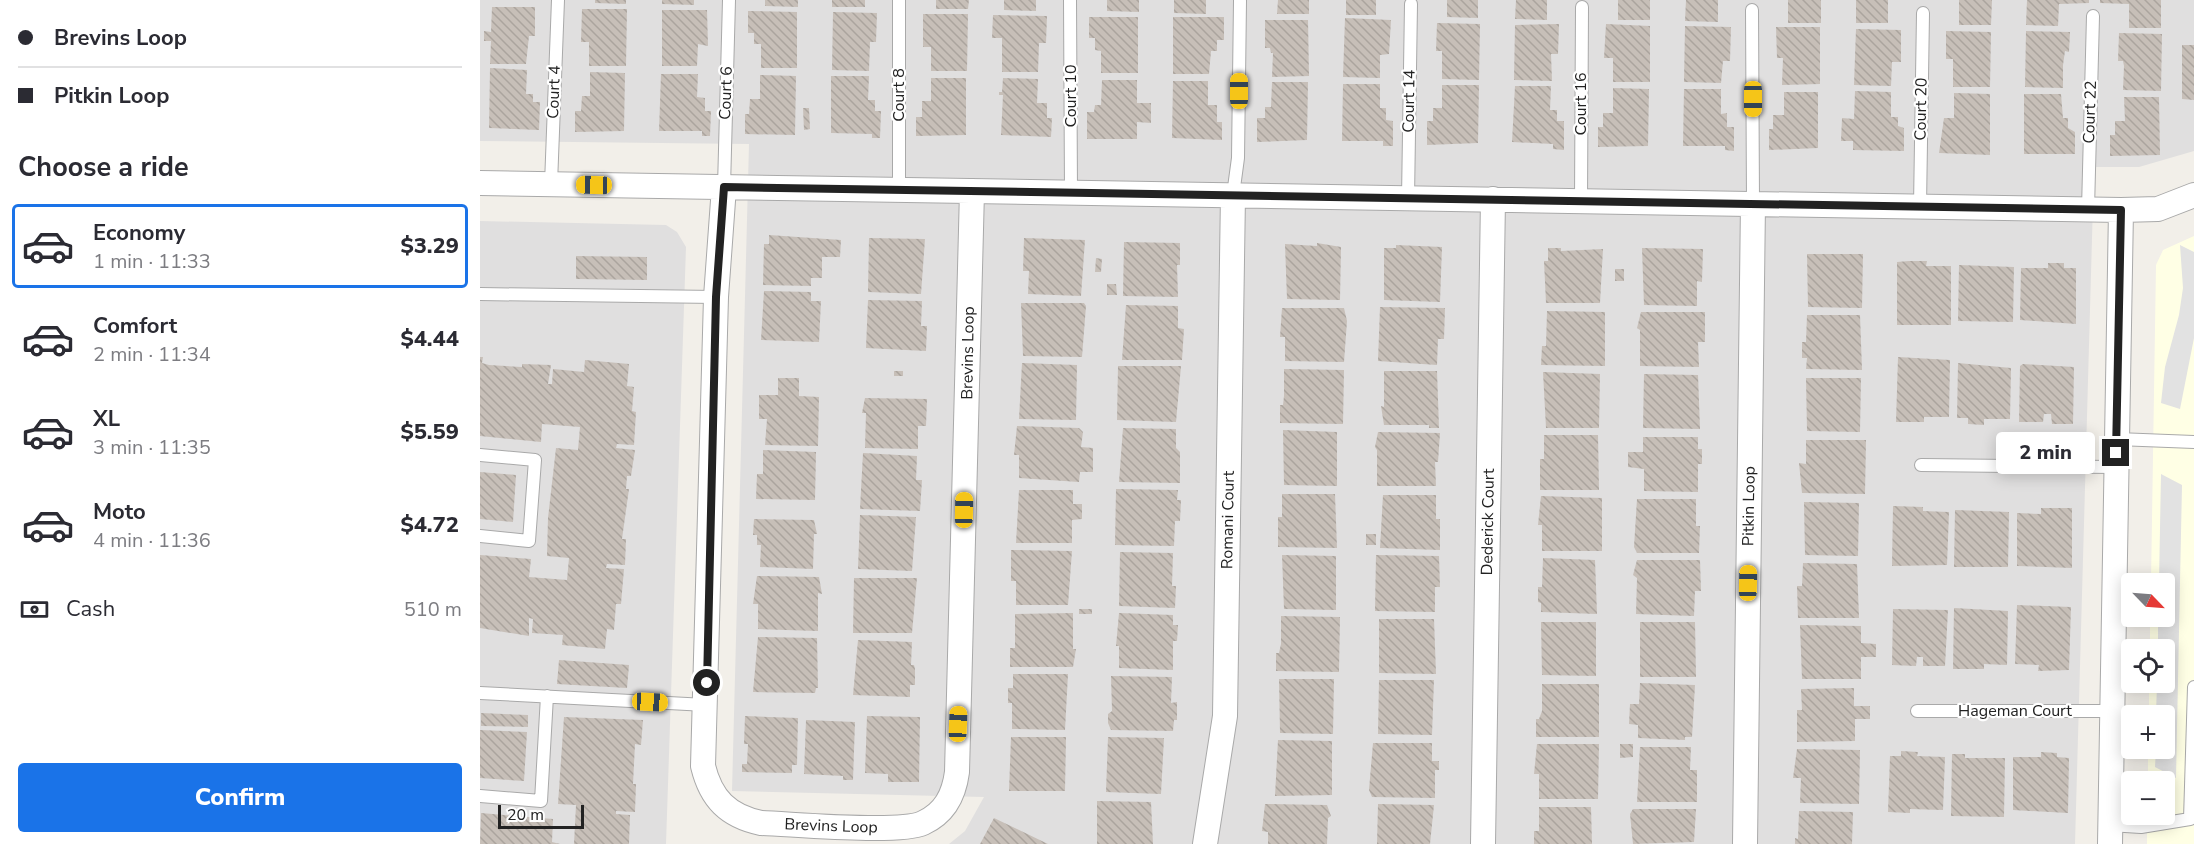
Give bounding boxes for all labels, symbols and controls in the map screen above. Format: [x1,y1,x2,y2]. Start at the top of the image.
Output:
text: Brevins Loop [54,23,187,53]
street label: Court 4 [542,64,566,119]
street label: Court 10 [1060,64,1082,128]
street label: Court 6 [714,66,738,120]
street label: Court 8 [888,68,910,122]
street label: Court 14 [1397,69,1421,133]
street label: Court 16 [1570,72,1592,136]
car [1230,73,1248,109]
street label: Court 20 [1909,77,1933,141]
street label: Court 22 [2078,80,2102,144]
text: Pitkin Loop [54,81,169,111]
car [1744,81,1762,117]
text: Choose a ride [18,149,189,186]
car [576,176,612,194]
text: Economy [93,218,185,248]
icon: car [21,219,75,273]
text: $3.29 [400,231,459,261]
text: 1 min · 11:33 [93,248,211,275]
street label: Brevins Loop [956,306,980,400]
text: Comfort [93,311,177,341]
icon: car [21,312,75,366]
text: $4.44 [400,324,459,354]
text: 2 min · 11:34 [93,341,211,368]
text: XL [93,404,120,434]
icon: car [21,405,75,459]
text: $5.59 [400,417,459,447]
callout: 2 min [1996,432,2095,474]
text: 3 min · 11:35 [93,434,211,461]
text: 2 min [2019,439,2072,466]
route end [2102,439,2129,466]
street label: Pitkin Loop [1737,466,1761,546]
street label: Dederick Court [1476,468,1500,576]
street label: Romani Court [1216,470,1240,569]
car [955,492,973,528]
text: Moto [93,497,146,527]
icon: car [21,498,75,552]
text: $4.72 [400,510,459,540]
text: 4 min · 11:36 [93,527,211,554]
car [1739,565,1757,601]
north arrow [2121,573,2175,627]
map controls [2121,573,2175,825]
icon: cash [18,593,51,626]
text: Cash [66,594,115,624]
text: 510 m [404,596,462,623]
button: locate [2121,639,2175,693]
route start [693,669,720,696]
car [632,692,668,712]
street label: Hageman Court [1958,700,2072,722]
button: + [2121,705,2175,759]
car [948,706,968,742]
button: Confirm [18,763,462,832]
button: − [2121,771,2175,825]
scale bar [498,802,584,830]
text: 20 m [507,804,544,826]
street label: Brevins Loop [784,813,878,839]

